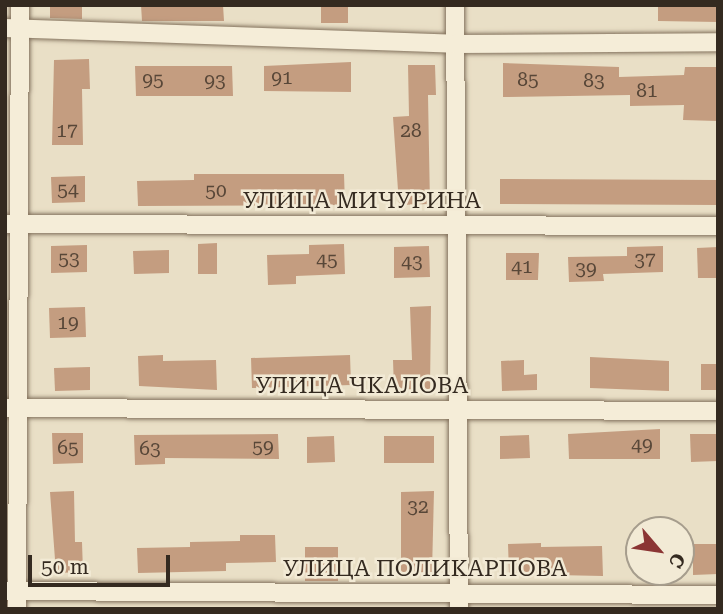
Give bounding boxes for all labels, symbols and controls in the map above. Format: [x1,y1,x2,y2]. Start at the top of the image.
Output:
house number: 91 [271,67,293,89]
house number: 95 [142,69,164,91]
house number: 85 [517,69,539,91]
house number: 93 [204,70,226,92]
house number: 83 [583,70,605,92]
house number: 81 [636,80,658,102]
house number: 17 [56,120,78,142]
house number: 28 [400,120,422,142]
house number: 54 [57,179,79,201]
house number: 50 [205,180,227,202]
street label: УЛИЦА МИЧУРИНА [243,187,481,215]
house number: 53 [58,248,80,270]
house number: 45 [316,249,338,271]
house number: 37 [634,249,656,271]
house number: 43 [401,251,423,273]
house number: 41 [511,256,533,278]
house number: 39 [575,258,597,280]
house number: 19 [57,312,79,334]
street label: УЛИЦА ЧКАЛОВА [256,372,468,400]
house number: 49 [631,434,653,456]
house number: 59 [252,436,274,458]
house number: 65 [57,437,79,459]
house number: 63 [139,438,161,460]
house number: 32 [407,496,429,518]
north arrow [625,516,695,586]
scale bar [32,540,173,584]
text: С [664,549,690,572]
text: 50 m [41,555,89,579]
street label: УЛИЦА ПОЛИКАРПОВА [283,555,567,583]

